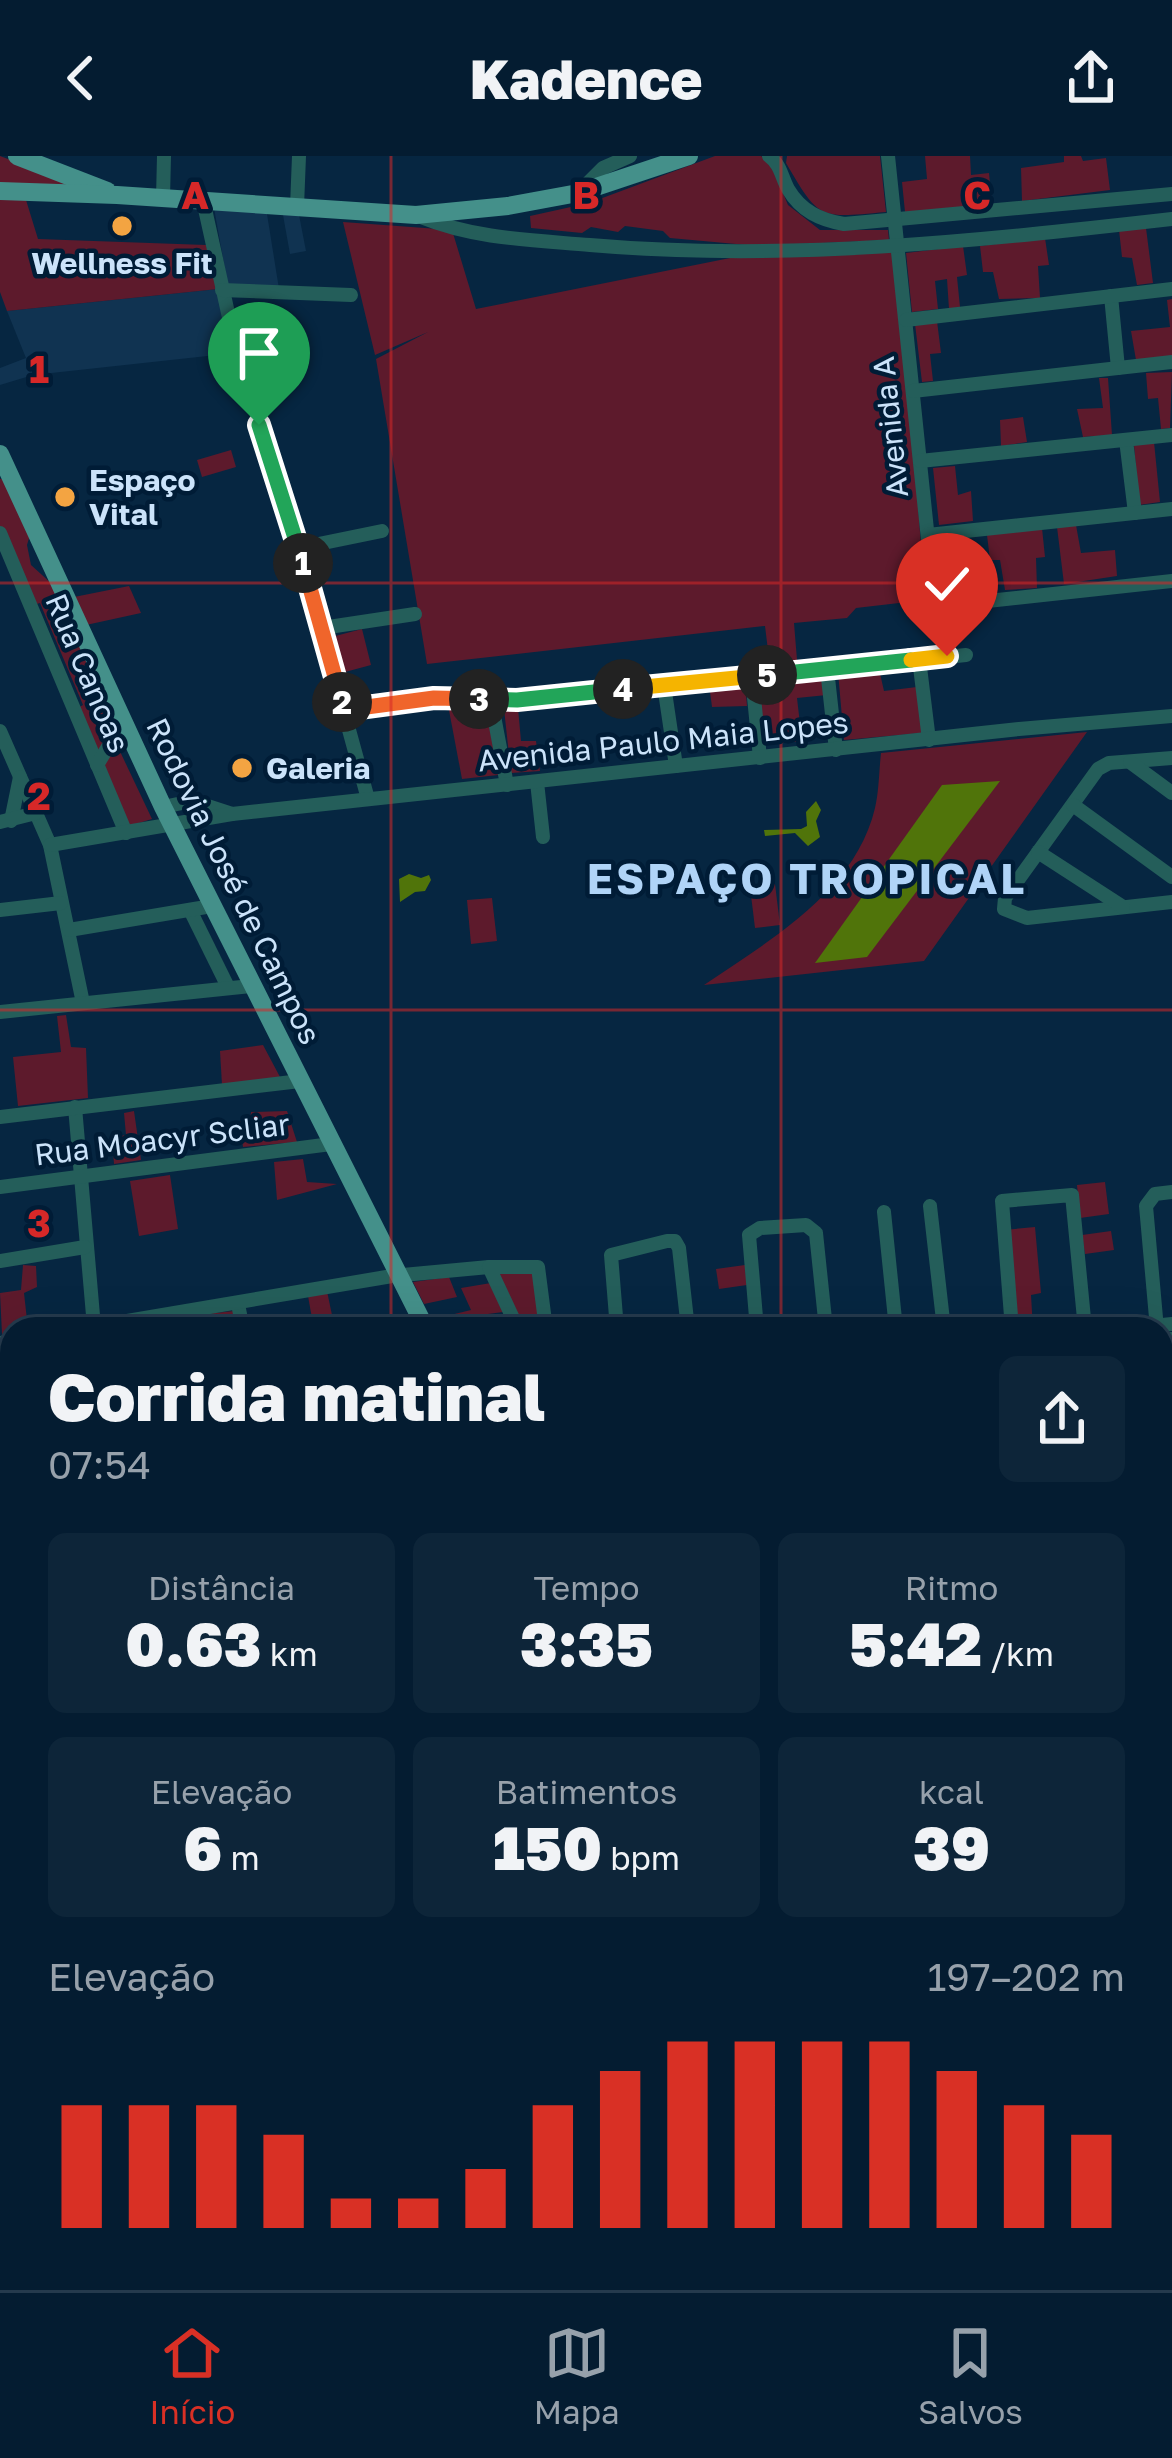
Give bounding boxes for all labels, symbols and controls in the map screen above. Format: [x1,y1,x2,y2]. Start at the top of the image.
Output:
icon: back [48,45,114,111]
icon: share [1058,45,1124,111]
text: Kadence [470,46,702,111]
text: A [181,171,209,218]
text: B [572,171,600,218]
text: C [963,171,991,218]
marker: Wellness Fit [109,213,135,239]
place label: Wellness Fit [31,245,213,281]
pin [208,302,310,425]
icon: arrive [226,320,292,386]
text: 1 [29,345,49,392]
street label: Avenida A [865,355,915,499]
place label: Espaço Vital [89,462,196,532]
marker: Espaço Vital [52,484,78,510]
pin: 1 [273,533,333,593]
pin [896,533,998,656]
text: 1 [295,543,312,582]
icon: check [914,551,980,617]
street label: Rua Canoas [38,588,138,758]
pin: 5 [737,645,797,705]
text: 5 [757,655,777,694]
pin: 4 [593,659,653,719]
pin: 3 [449,669,509,729]
text: 4 [613,669,633,708]
pin: 2 [312,672,372,732]
text: 3 [469,679,489,718]
text: 2 [332,682,352,721]
street label: Avenida Paulo Maia Lopes [476,704,850,778]
street label: Rodovia José de Campos [139,712,329,1050]
place label: Galeria [266,750,370,786]
marker: Galeria [229,755,255,781]
text: 2 [27,772,51,819]
district label: ESPAÇO TROPICAL [587,853,1027,903]
street label: Rua Moacyr Scliar [32,1105,292,1173]
text: 3 [27,1199,51,1246]
text: Corrida matinal [48,1356,545,1436]
button: share [999,1356,1125,1482]
text: 07:54 [48,1441,151,1488]
text: Distância [148,1568,295,1607]
text: Tempo [534,1568,639,1607]
text: Ritmo [905,1568,998,1607]
text: 0.63 [125,1607,262,1679]
text: 3:35 [520,1607,653,1679]
text: 5:42 [849,1607,982,1679]
text: km [262,1634,318,1673]
text: /km [982,1634,1054,1673]
text: Elevação [151,1772,292,1811]
text: Batimentos [496,1772,677,1811]
text: kcal [919,1772,984,1811]
text: 6 [183,1811,222,1883]
text: 150 [493,1811,602,1883]
text: 39 [913,1811,990,1883]
text: m [222,1838,260,1877]
text: bpm [602,1838,680,1877]
text: Elevação [48,1953,215,2000]
text: 197–202 m [927,1953,1125,2000]
tab: Início [149,2320,235,2431]
tab: Mapa [534,2320,620,2431]
tab: Salvos [918,2320,1023,2431]

